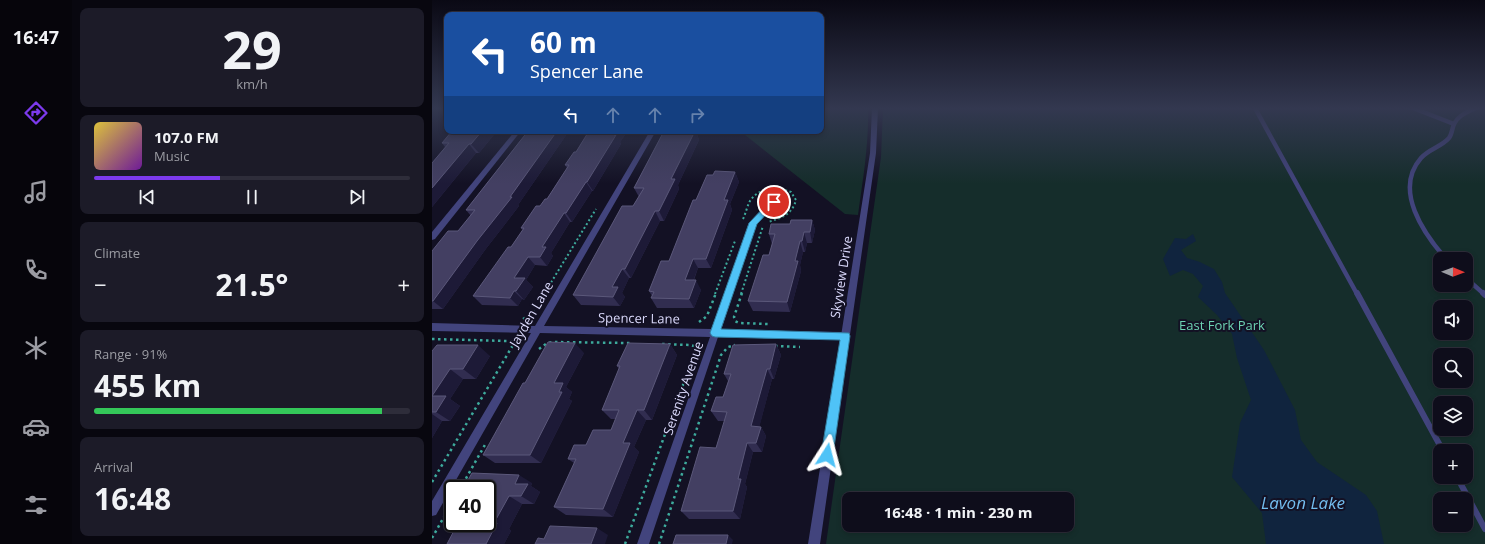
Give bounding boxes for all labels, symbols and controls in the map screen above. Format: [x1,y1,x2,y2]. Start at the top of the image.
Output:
text: 29 [222,13,282,84]
text: 60 m [530,23,597,61]
text: 16:47 [13,25,59,49]
icon: left [464,28,516,80]
text: Spencer Lane [530,59,643,83]
text: km/h [236,75,268,93]
icon: directions [22,99,50,127]
icon: left [560,104,582,126]
icon: ahead [602,104,624,126]
icon: ahead [644,104,666,126]
icon: right [686,104,708,126]
text: 107.0 FM [154,127,219,147]
text: Music [154,147,189,165]
icon: music [22,178,50,206]
pin [757,185,791,219]
icon: previous [136,186,158,208]
icon: pause [241,186,263,208]
icon: next [346,186,368,208]
icon: arrive [763,191,785,213]
street label: Skyview Drive [826,235,856,319]
text: Climate [94,244,140,262]
north arrow [1433,252,1473,292]
map controls [1433,252,1473,532]
icon: phone [22,256,50,284]
text: 21.5° [216,264,288,305]
text: − [94,269,107,299]
text: + [397,269,410,299]
street label: Jayden Lane [504,278,557,352]
button: sound [1433,300,1473,340]
street label: Spencer Lane [598,308,680,328]
park label: East Fork Park [1179,316,1265,334]
icon: climate [22,334,50,362]
street label: Serenity Avenue [659,339,707,437]
text: Range · 91% [94,345,167,363]
button: search [1433,348,1473,388]
text: 455 km [94,365,201,406]
button: layers [1433,396,1473,436]
icon: car [22,413,50,441]
position arrow [806,434,848,476]
button: + [1433,444,1473,484]
text: Arrival [94,458,133,476]
text: 16:48 [94,478,171,519]
speed limit sign: 40 [444,480,496,532]
icon: filters [22,491,50,519]
water label: Lavon Lake [1261,491,1345,514]
button: − [1433,492,1473,532]
text: 16:48 · 1 min · 230 m [884,502,1032,522]

